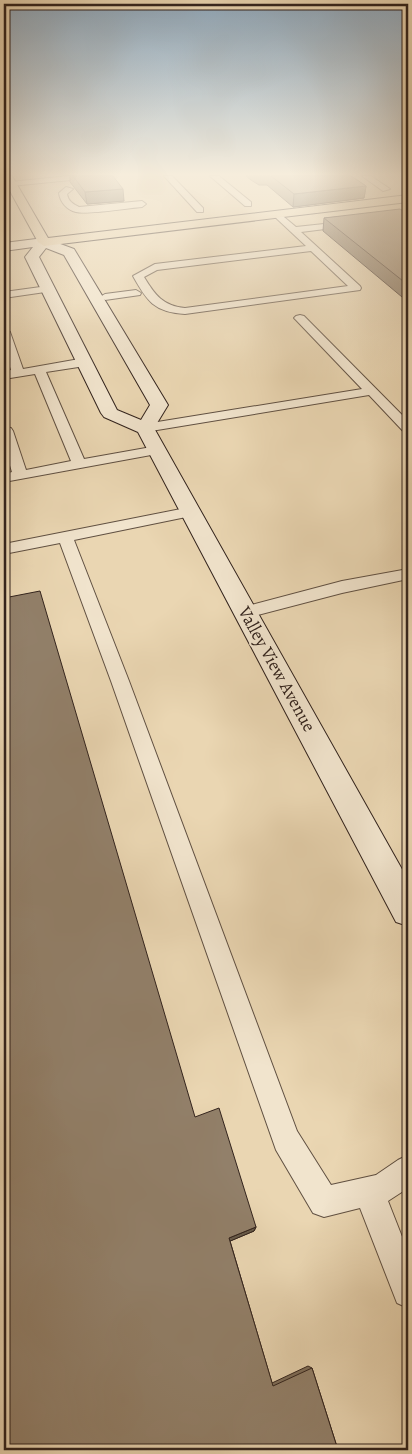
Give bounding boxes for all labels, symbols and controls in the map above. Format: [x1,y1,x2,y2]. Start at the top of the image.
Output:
street label: Valley View Avenue [232,601,321,736]

